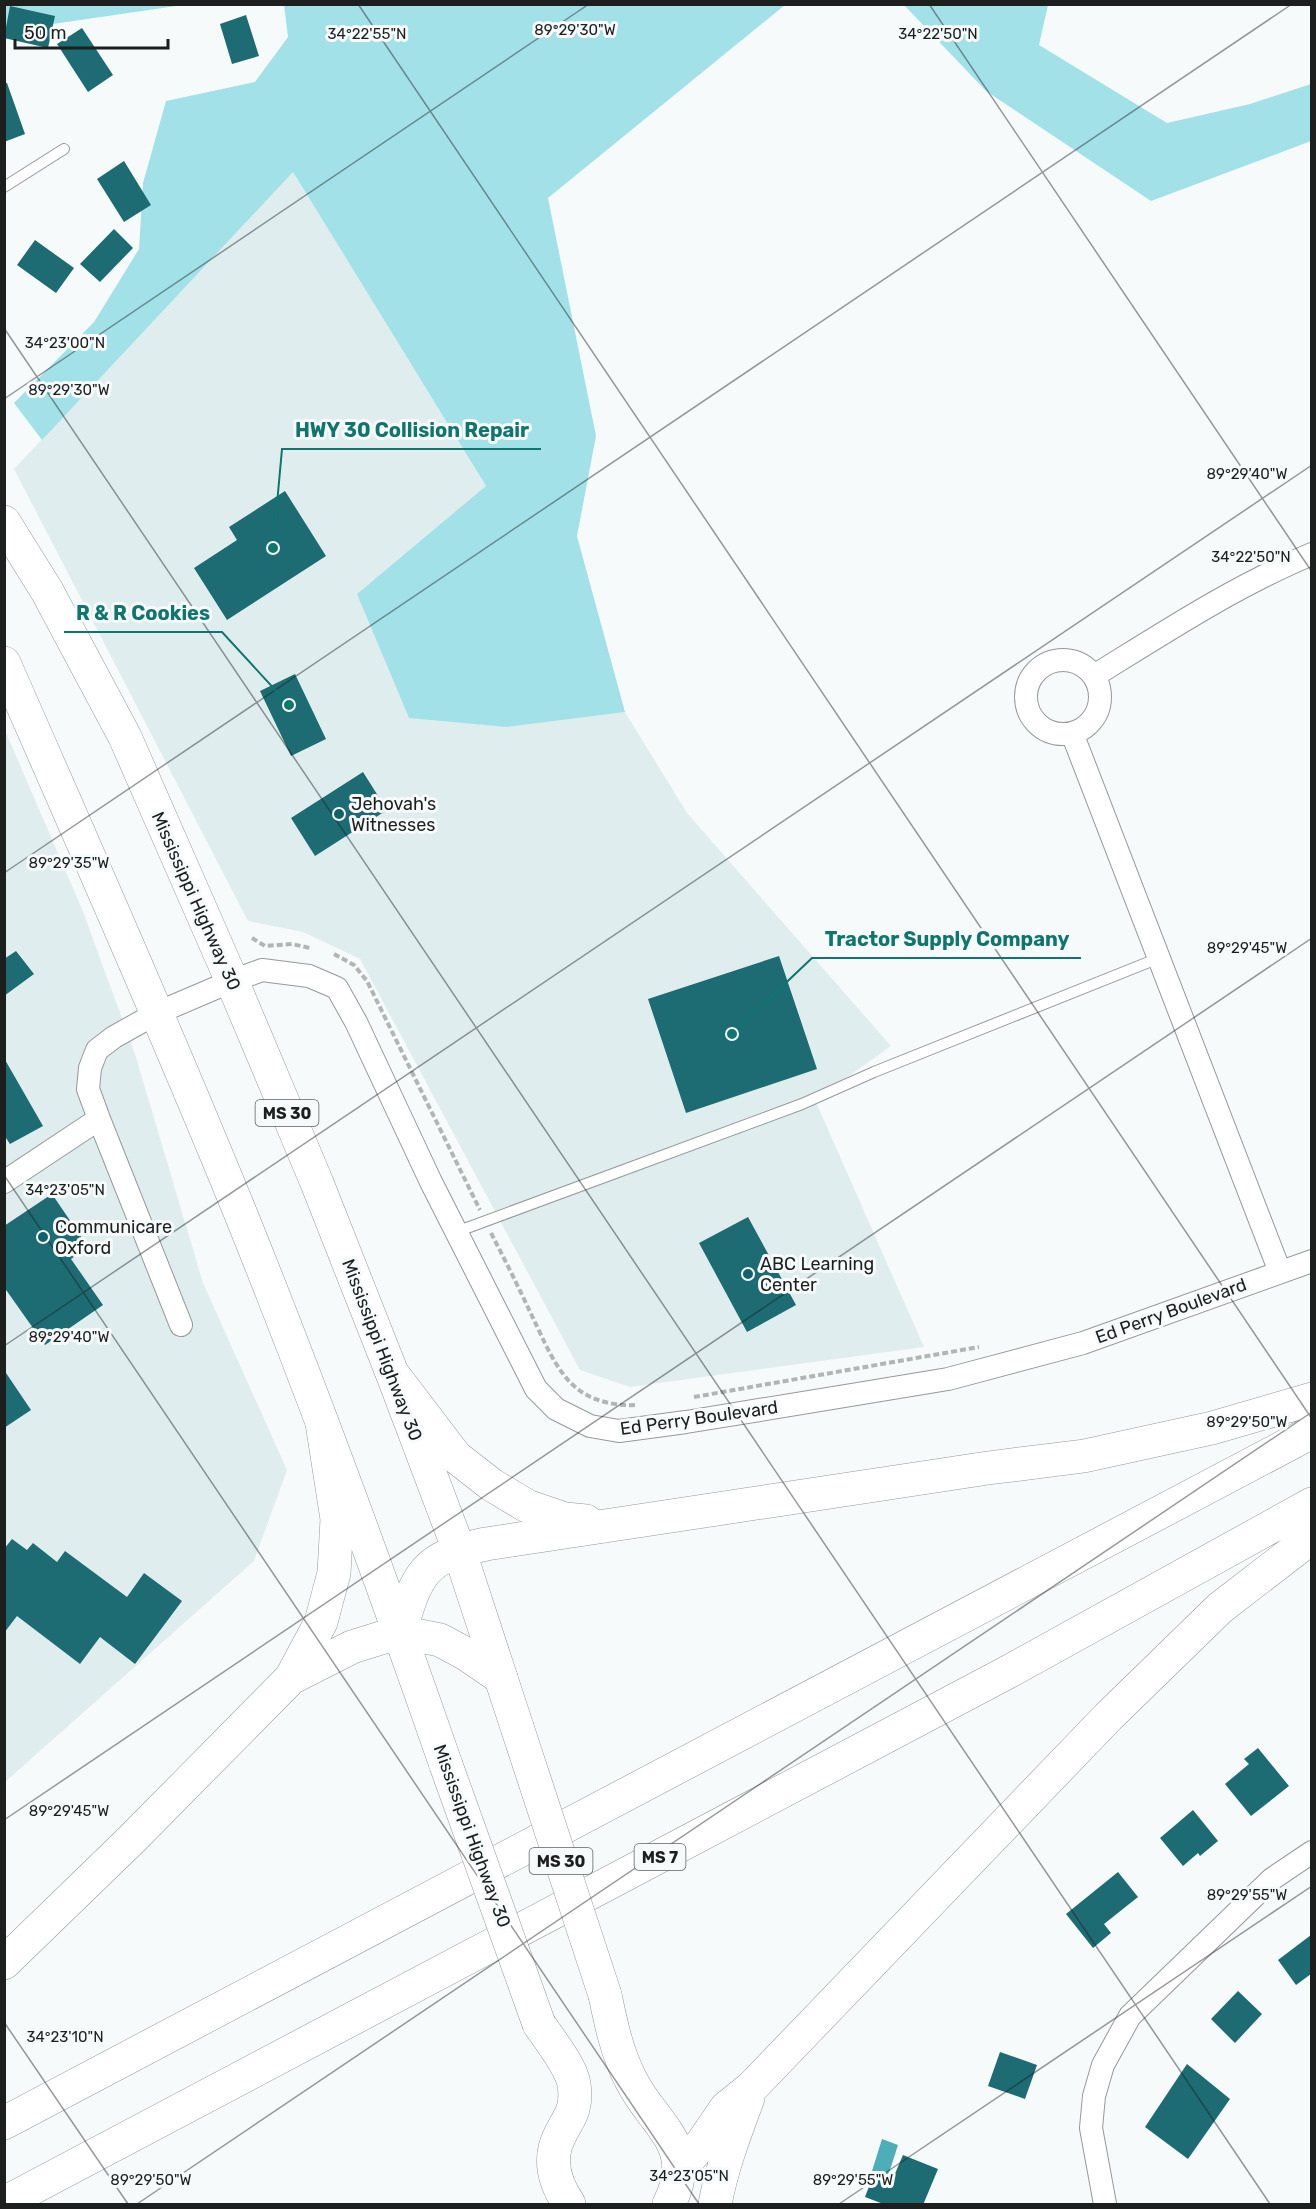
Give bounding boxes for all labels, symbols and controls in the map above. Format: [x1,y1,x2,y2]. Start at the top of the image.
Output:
scale bar [15,12,168,50]
text: 89°29'30"W [534,21,616,39]
text: 50 m [24,22,67,44]
text: 34°22'55"N [328,25,406,43]
text: 34°22'50"N [898,25,978,43]
text: 34°23'00"N [25,334,105,352]
text: 89°29'30"W [28,381,110,399]
callout: HWY 30 Collision Repair [282,411,541,449]
text: HWY 30 Collision Repair [295,418,529,442]
text: 89°29'40"W [1207,465,1287,483]
text: 34°22'50"N [1211,548,1291,566]
callout: R & R Cookies [64,594,222,632]
text: R & R Cookies [76,601,210,625]
place label: Jehovah's Witnesses [351,793,436,836]
marker: Jehovah's Witnesses [332,807,346,821]
street label: Mississippi Highway 30 [147,808,245,994]
text: 89°29'35"W [29,854,109,872]
callout: Tractor Supply Company [812,920,1081,958]
text: Tractor Supply Company [825,927,1069,951]
text: 89°29'45"W [1207,939,1287,957]
road number: MS 30 [256,1100,318,1126]
text: 34°23'05"N [25,1181,105,1199]
place label: Communicare Oxford [55,1216,172,1259]
marker: Communicare Oxford [36,1230,50,1244]
place label: ABC Learning Center [760,1253,874,1296]
street label: Mississippi Highway 30 [337,1256,427,1444]
marker: ABC Learning Center [741,1267,755,1281]
street label: Ed Perry Boulevard [1092,1273,1250,1349]
text: 89°29'40"W [29,1328,109,1346]
street label: Ed Perry Boulevard [619,1396,779,1440]
text: 89°29'50"W [1206,1413,1288,1431]
street label: Mississippi Highway 30 [429,1742,515,1930]
text: 89°29'45"W [29,1802,109,1820]
road number: MS 7 [634,1844,686,1870]
road number: MS 30 [530,1848,592,1874]
text: 89°29'55"W [1207,1886,1287,1904]
text: 34°23'10"N [26,2028,104,2046]
text: 34°23'05"N [649,2167,729,2185]
text: 89°29'50"W [110,2171,192,2189]
text: 89°29'55"W [813,2171,893,2189]

